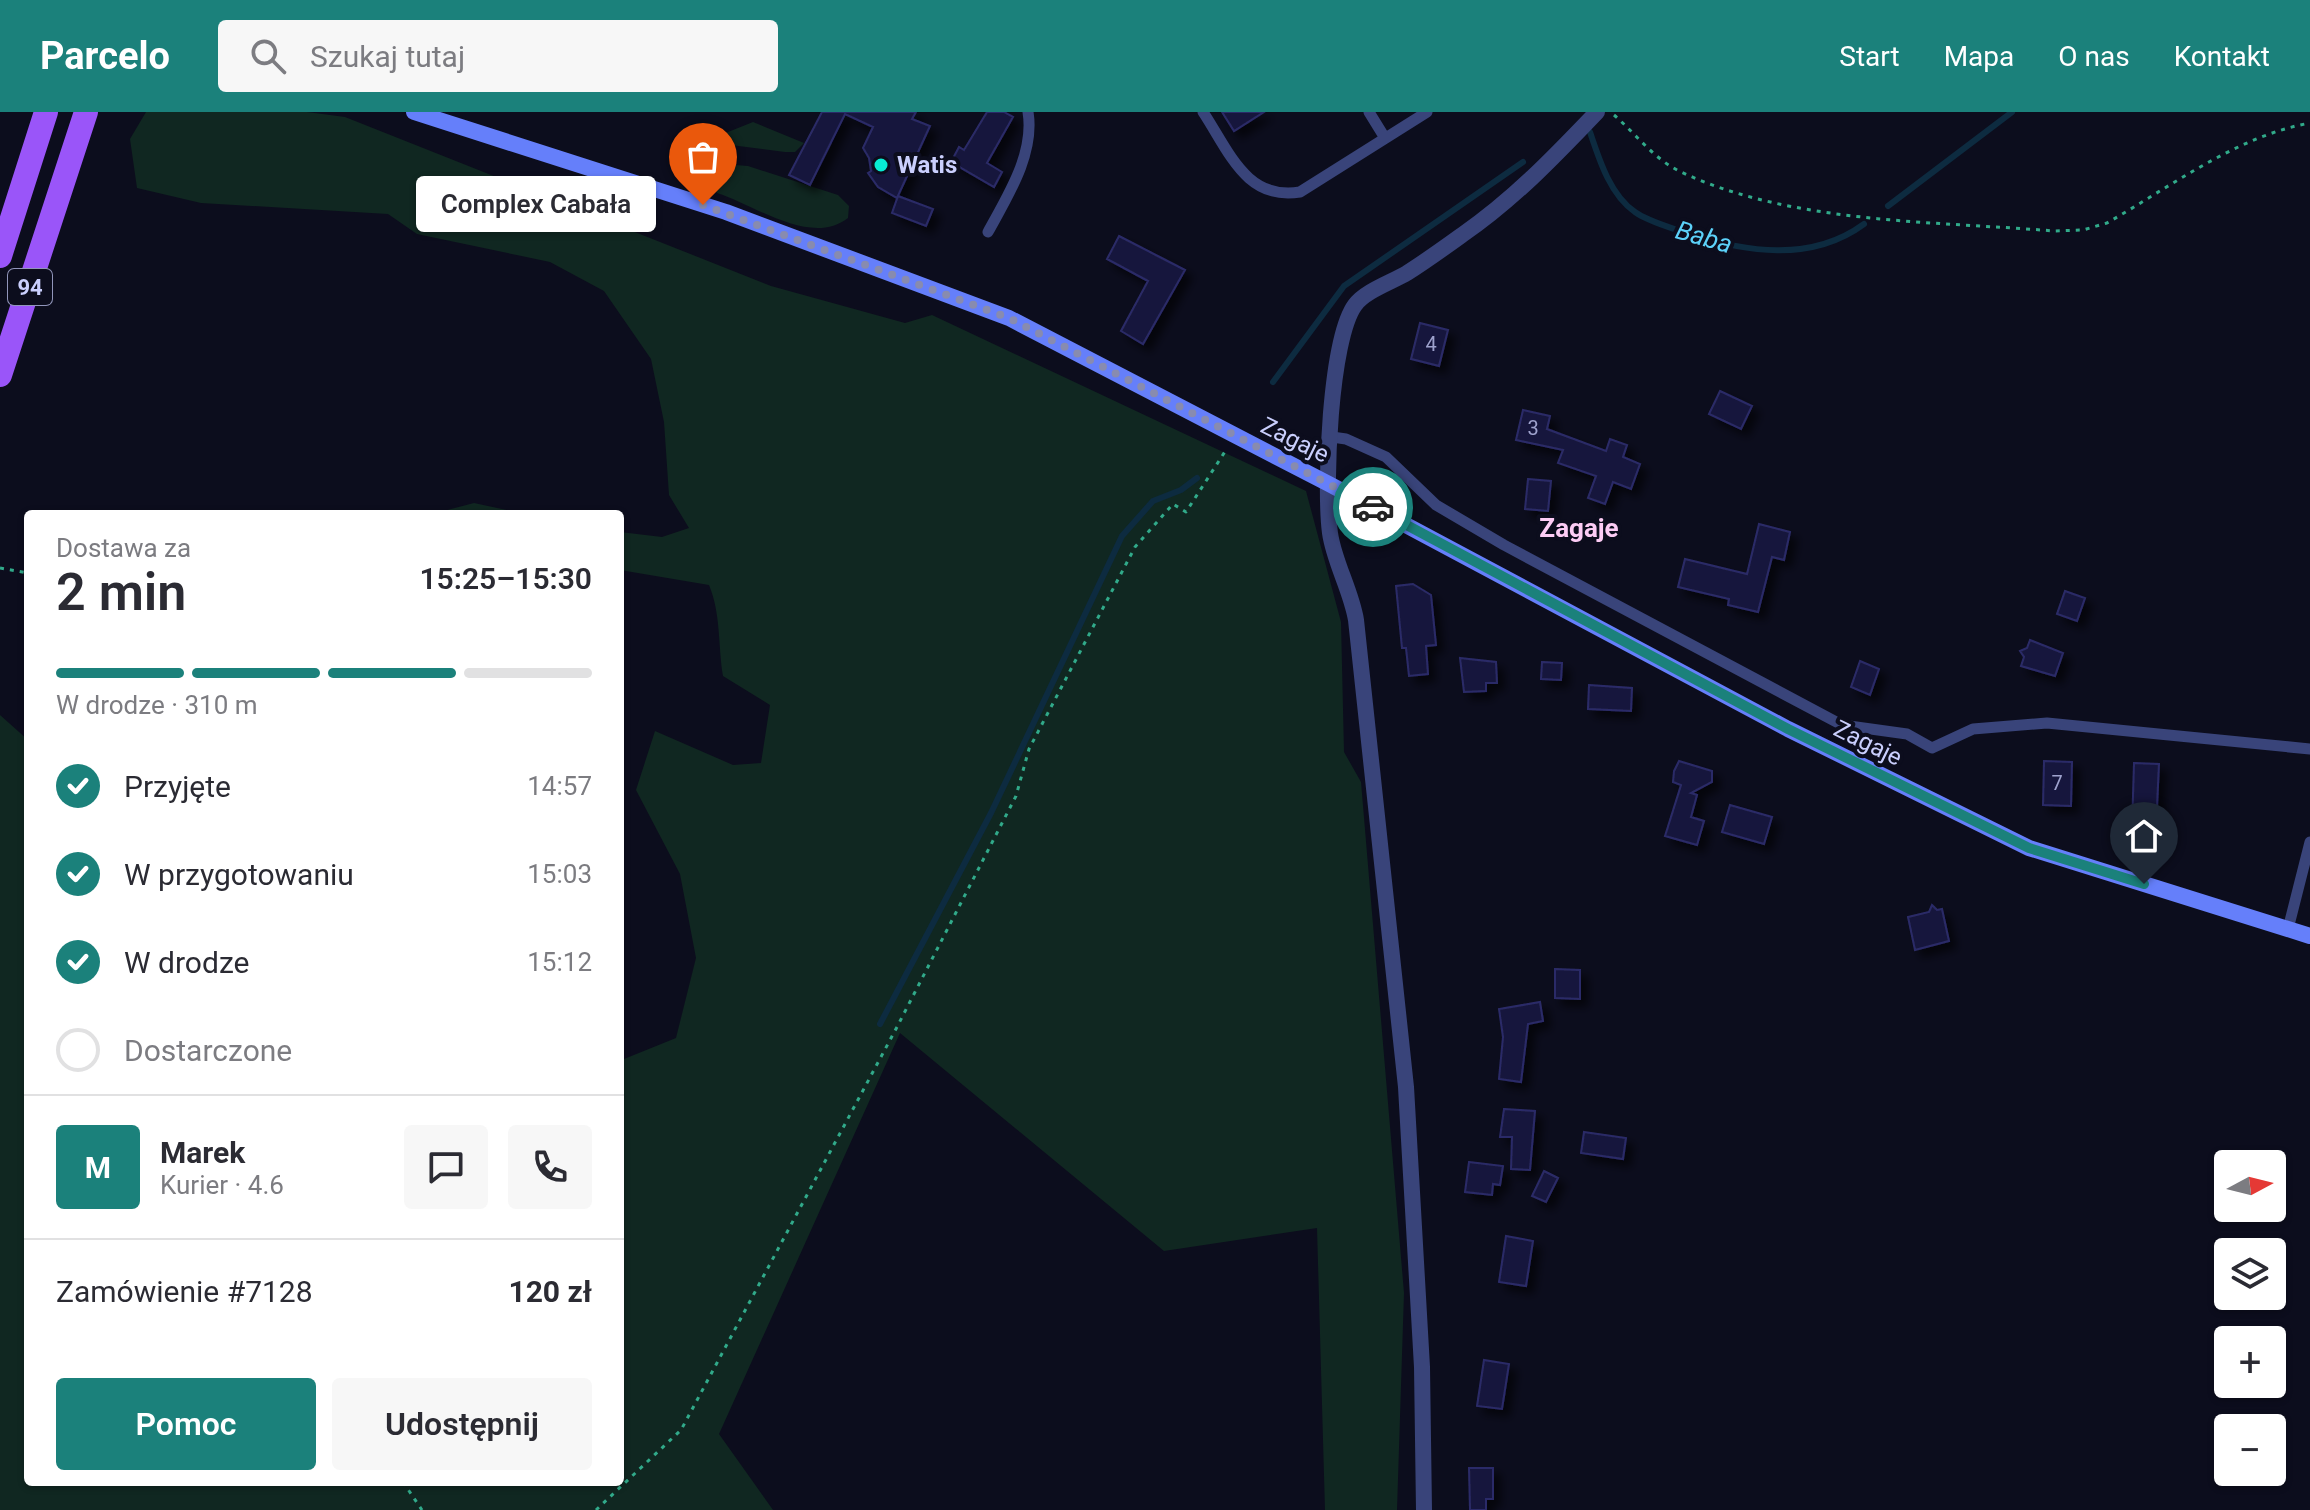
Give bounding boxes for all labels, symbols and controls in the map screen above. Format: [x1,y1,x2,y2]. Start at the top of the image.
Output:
search box [218,20,778,92]
text: Parcelo [40,34,170,78]
icon: search [246,34,290,78]
text: Szukaj tutaj [310,39,465,74]
text: Start [1839,40,1900,73]
text: Mapa [1944,40,2014,73]
text: O nas [2058,40,2130,73]
text: Kontakt [2174,40,2270,73]
pin [669,123,737,205]
icon: bag [681,135,725,179]
place label: Watis [897,151,957,179]
marker: Watis [872,156,890,174]
callout: Complex Cabała [415,177,655,233]
text: Complex Cabała [441,189,631,219]
water label: Baba [1672,215,1736,259]
road number: 94 [8,269,52,305]
house number: 4 [1425,332,1437,356]
street label: Zagaje [1256,412,1334,468]
house number: 3 [1527,416,1539,440]
courier [1333,467,1413,547]
icon: car [1351,485,1395,529]
district label: Zagaje [1539,513,1619,543]
text: Dostawa za [56,533,191,563]
text: 15:25–15:30 [419,561,592,596]
text: 2 min [56,562,186,623]
text: W drodze · 310 m [56,690,258,720]
street label: Zagaje [1829,715,1907,771]
icon: check [56,764,100,808]
text: Przyjęte [124,769,231,804]
text: 14:57 [527,771,592,801]
house number: 7 [2051,771,2063,795]
pin [2110,802,2178,884]
icon: home [2122,814,2166,858]
icon: check [56,852,100,896]
text: W przygotowaniu [124,857,354,892]
text: 15:03 [527,859,592,889]
icon: check [56,940,100,984]
text: W drodze [124,945,249,980]
text: 15:12 [527,947,592,977]
text: Dostarczone [124,1033,292,1068]
button: chat [404,1125,488,1209]
button: phone [508,1125,592,1209]
text: Marek [160,1135,245,1170]
text: M [85,1150,111,1185]
north arrow [2214,1150,2286,1222]
map controls [2214,1150,2286,1486]
text: Kurier · 4.6 [160,1170,284,1200]
button: layers [2214,1238,2286,1310]
text: Zamówienie #7128 [56,1274,313,1309]
text: 120 zł [508,1274,592,1309]
button: + [2214,1326,2286,1398]
button: Pomoc [56,1378,316,1470]
button: Udostępnij [332,1378,592,1470]
button: − [2214,1414,2286,1486]

